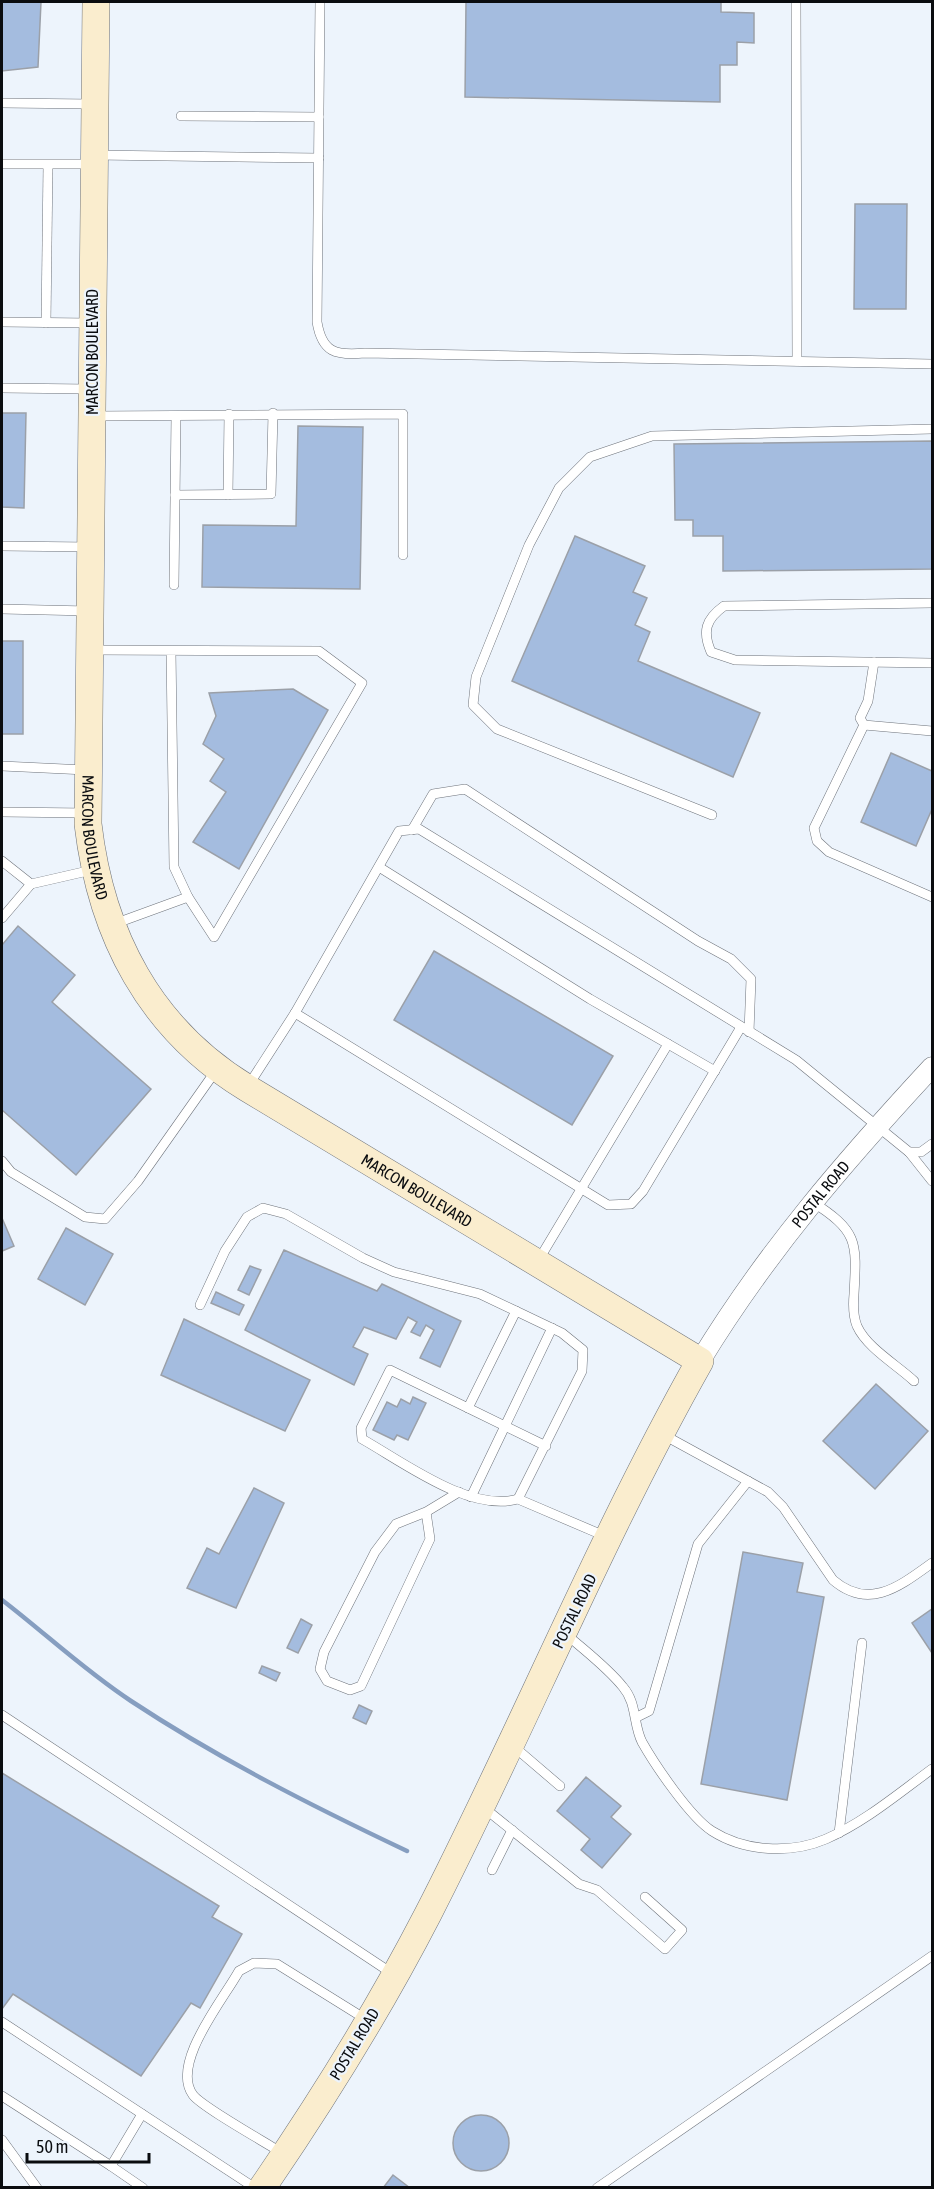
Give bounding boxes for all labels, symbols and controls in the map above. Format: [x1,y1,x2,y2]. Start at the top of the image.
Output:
street label: MARCON BOULEVARD [83,289,101,415]
street label: MARCON BOULEVARD [79,775,112,902]
street label: MARCON BOULEVARD [358,1150,475,1231]
street label: POSTAL ROAD [788,1157,853,1231]
street label: POSTAL ROAD [548,1571,600,1651]
street label: POSTAL ROAD [326,2005,382,2083]
scale bar [27,2126,148,2164]
text: 50 m [36,2136,68,2157]

